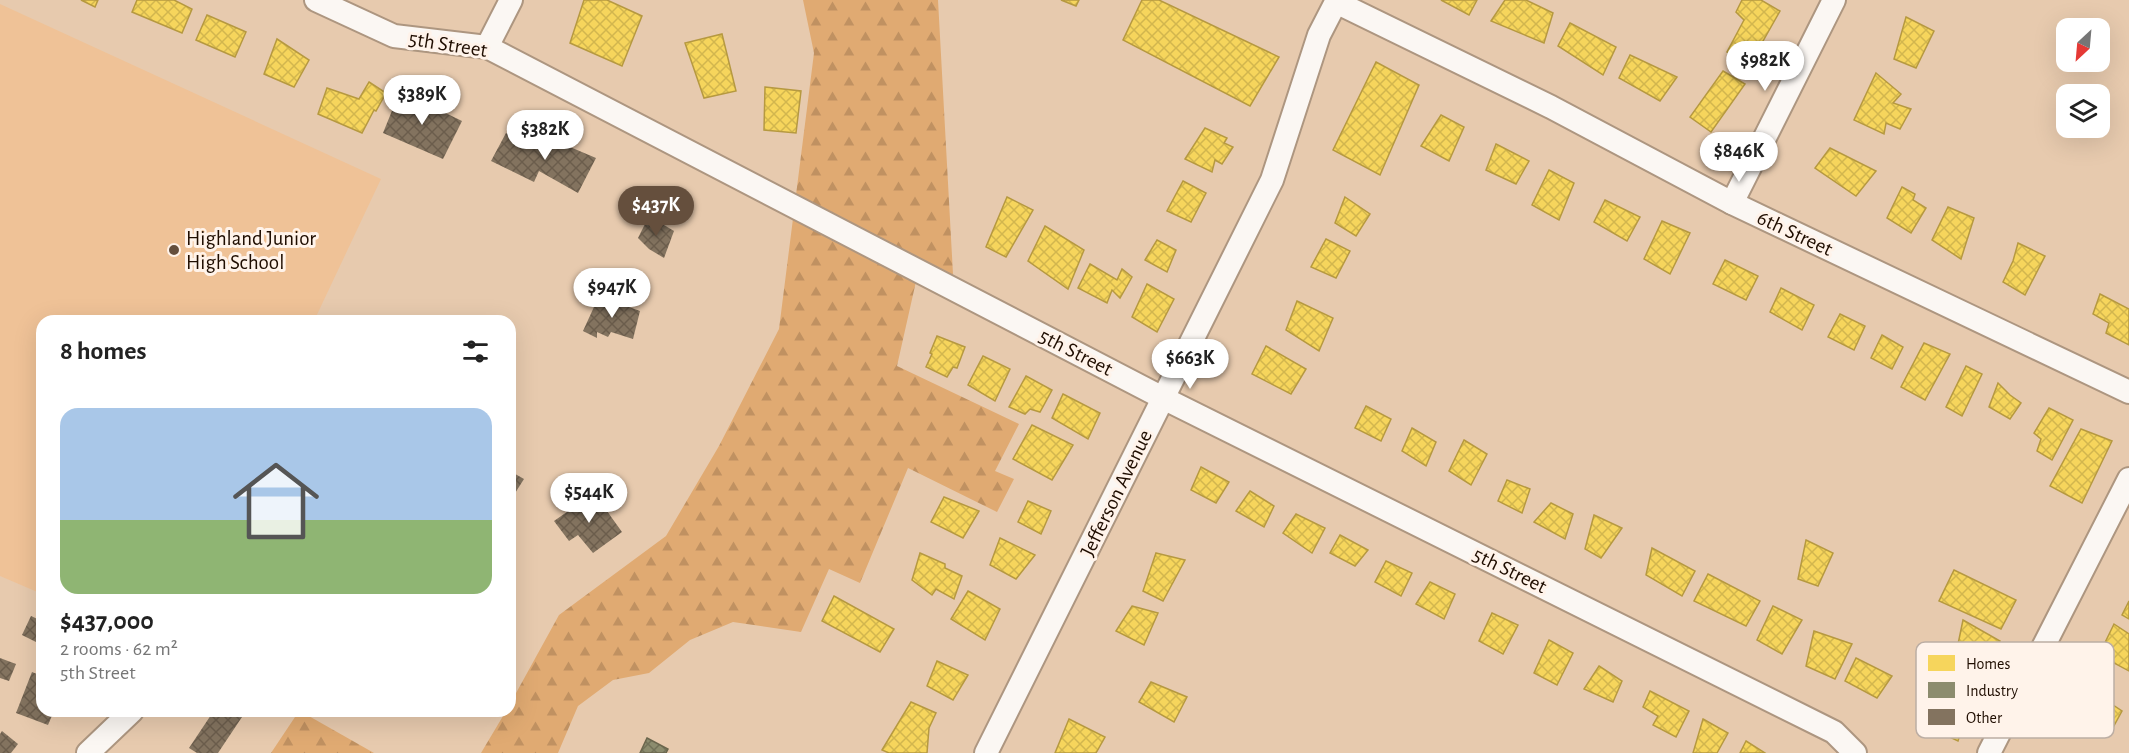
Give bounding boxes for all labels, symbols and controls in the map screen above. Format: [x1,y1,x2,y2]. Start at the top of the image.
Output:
north arrow [2056,18,2110,72]
map controls [2056,18,2110,138]
street label: 5th Street [407,28,489,61]
pin: $982K [1723,41,1807,92]
text: $982K [1740,50,1790,70]
pin: $389K [380,75,464,126]
text: $389K [398,84,446,104]
button: layers [2056,84,2110,138]
pin: $382K [503,110,587,161]
text: $382K [521,119,569,139]
pin: $846K [1697,132,1781,183]
text: $846K [1714,141,1764,161]
pin: $437K [614,186,698,237]
text: $437K [632,195,680,215]
street label: 6th Street [1754,207,1836,260]
place label: Highland Junior High School [186,228,316,273]
marker: Highland Junior High School [167,243,181,257]
pin: $947K [570,268,654,319]
text: $947K [587,277,637,297]
street label: 5th Street [1036,325,1116,380]
icon: filters [459,335,492,368]
text: 8 homes [60,338,147,364]
pin: $663K [1148,339,1232,390]
text: $663K [1166,348,1214,368]
street label: Jefferson Avenue [1077,427,1156,560]
icon: home [222,447,330,555]
pin: $544K [547,473,631,524]
text: $544K [564,482,614,502]
street label: 5th Street [1470,544,1550,597]
text: $437,000 [60,608,154,634]
text: 2 rooms · 62 m² [60,639,178,659]
legend [1916,642,2114,738]
text: Homes [1966,656,2010,672]
text: 5th Street [60,663,136,683]
text: Industry [1966,683,2018,700]
text: Other [1966,710,2003,726]

